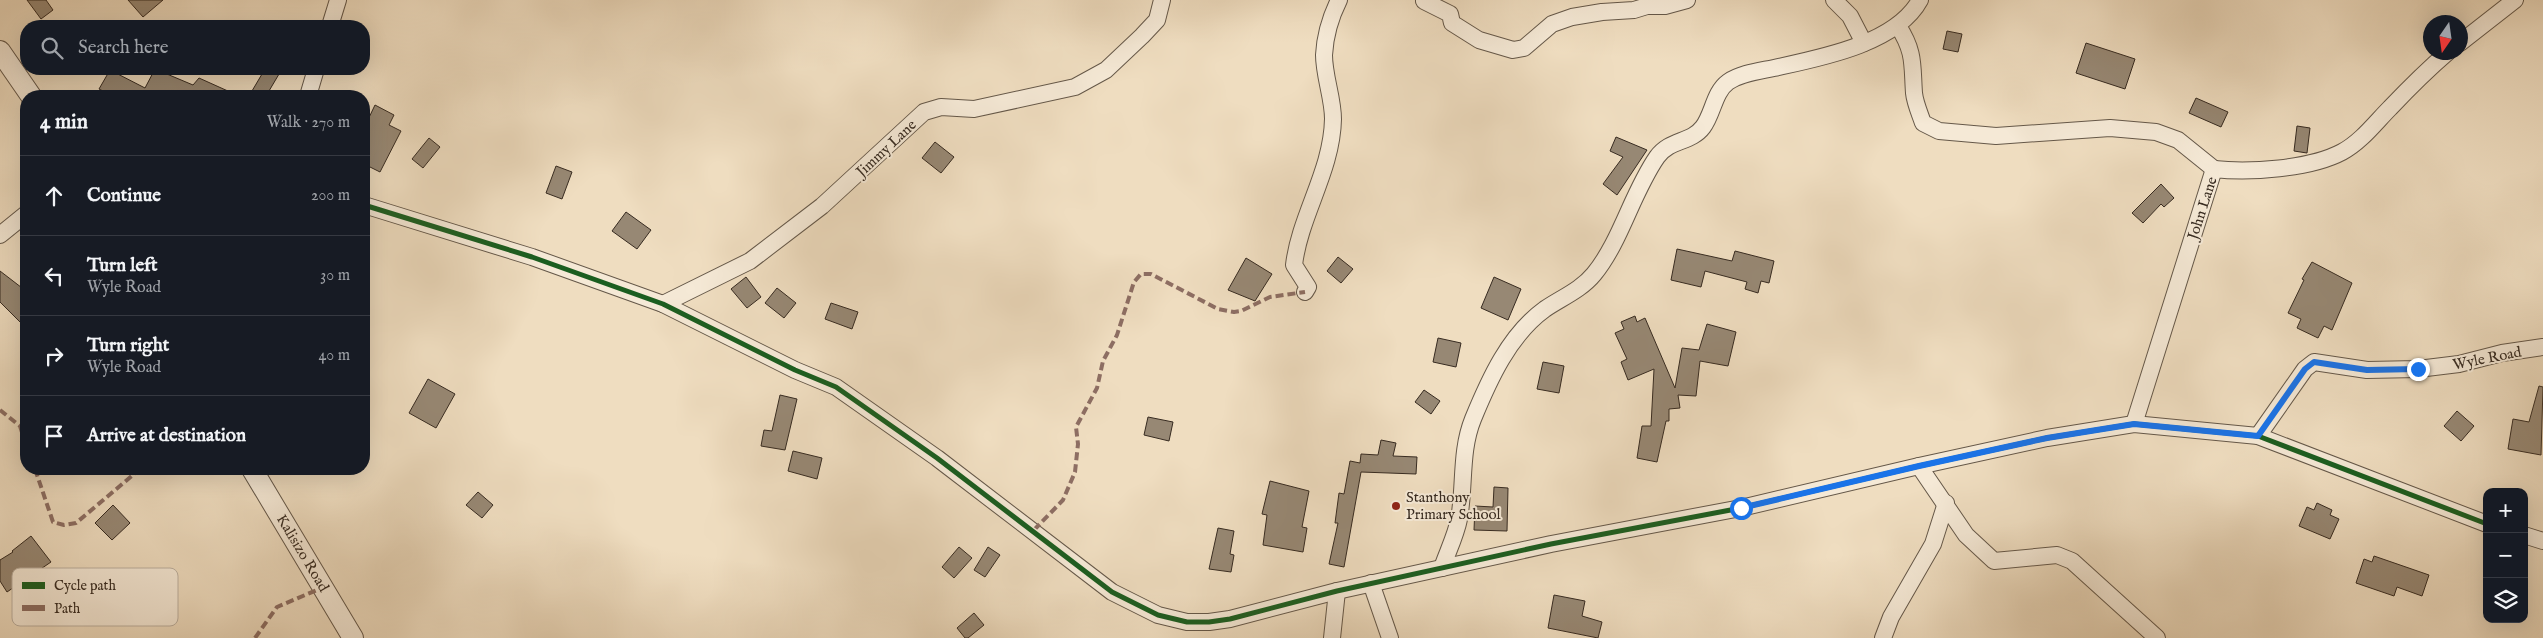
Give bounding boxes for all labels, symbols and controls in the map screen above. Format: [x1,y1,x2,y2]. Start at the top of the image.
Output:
north arrow [2423,15,2468,60]
search box [20,20,370,75]
icon: search [38,34,66,62]
text: Search here [78,36,169,60]
text: 4 min [40,109,88,136]
text: Walk · 270 m [267,113,350,133]
street label: Jimmy Lane [851,116,921,183]
street label: John Lane [2183,174,2222,244]
icon: ahead [40,182,68,210]
text: Continue [87,184,161,208]
text: 200 m [311,186,350,206]
text: Turn left [87,254,158,278]
icon: left [40,262,68,290]
text: 30 m [320,266,350,286]
text: Wyle Road [87,278,161,298]
text: Turn right [87,334,169,358]
icon: right [40,342,68,370]
street label: Wyle Road [2451,342,2524,374]
text: 40 m [318,346,350,366]
text: Wyle Road [87,358,161,378]
route end [2407,358,2430,381]
icon: arrive [40,422,68,450]
text: Arrive at destination [87,424,246,448]
place label: Stanthony Primary School [1406,488,1502,524]
map controls [2483,488,2528,623]
button: + [2483,488,2528,533]
route start [1730,497,1753,520]
marker: Stanthony Primary School [1390,500,1402,512]
street label: Kalisizo Road [272,511,334,596]
button: − [2483,533,2528,578]
legend [12,568,178,626]
text: Cycle path [54,577,116,595]
button: layers [2483,578,2528,623]
text: Path [54,600,81,618]

